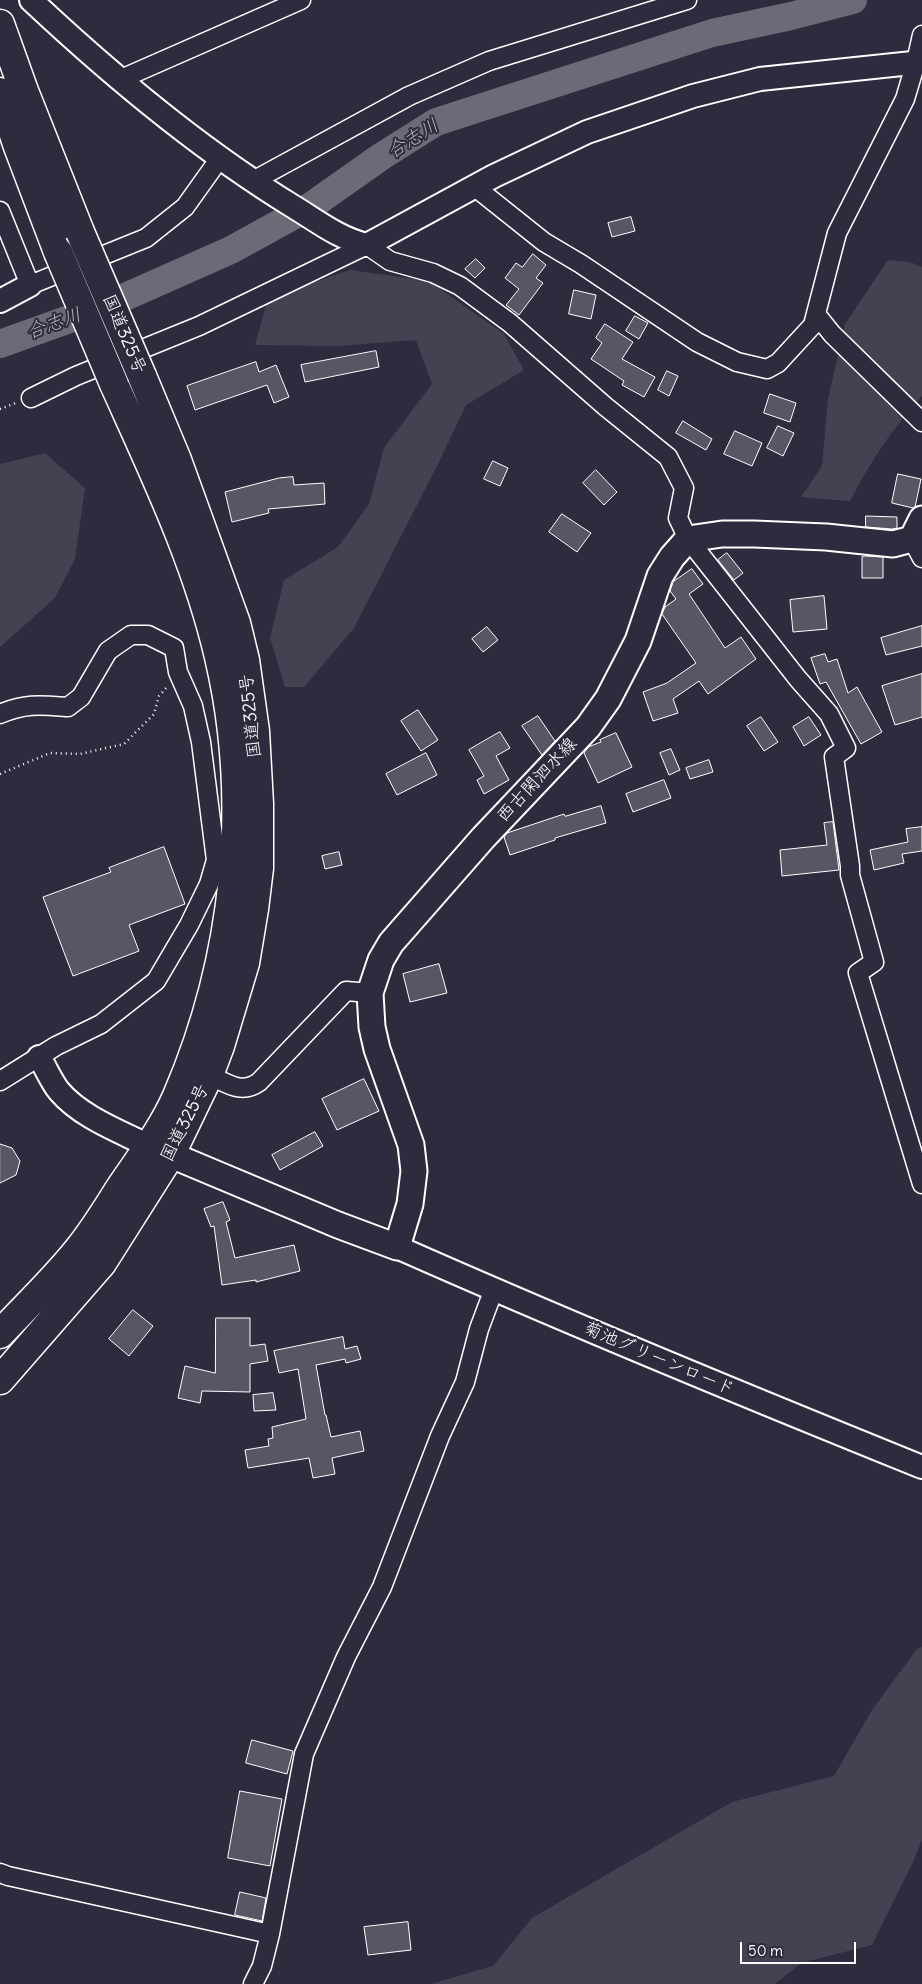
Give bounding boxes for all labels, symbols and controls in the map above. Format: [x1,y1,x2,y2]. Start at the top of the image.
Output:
water label: 合志川 [383,114,443,164]
street label: 国道325号 [98,291,150,377]
water label: 合志川 [23,304,85,344]
street label: 国道325号 [236,673,266,759]
street label: 西古閑泗水線 [492,733,582,827]
street label: 国道325号 [156,1080,214,1166]
street label: 菊池グリーンロード [580,1317,738,1401]
scale bar [742,1932,858,1964]
text: 50 m [748,1941,783,1960]

